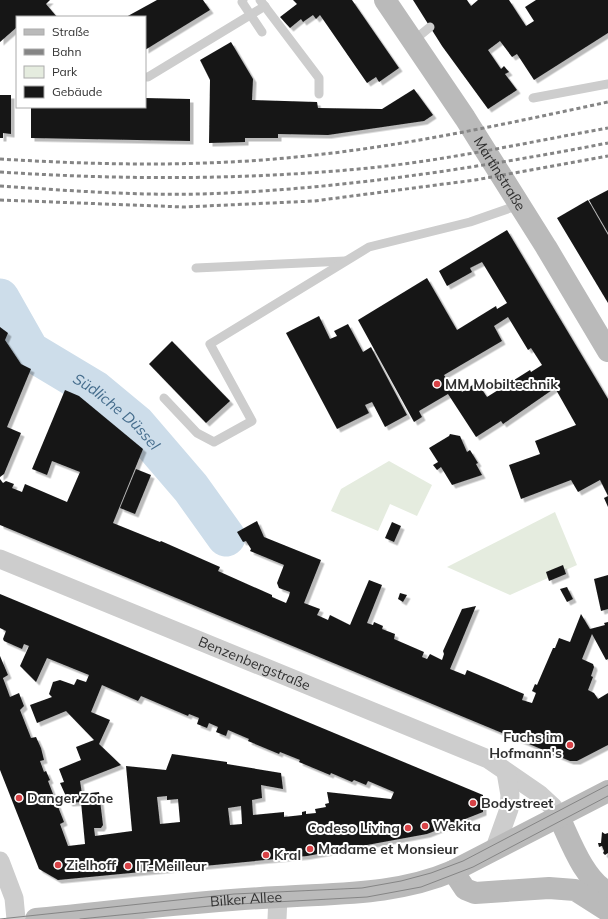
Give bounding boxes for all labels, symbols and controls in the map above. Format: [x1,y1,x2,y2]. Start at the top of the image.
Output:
legend [16,16,146,108]
text: Straße [52,24,89,39]
text: Bahn [52,44,81,59]
text: Park [52,64,78,79]
text: Gebäude [52,84,102,99]
street label: Martinstraße [470,133,530,214]
water label: Südliche Düssel [70,369,164,454]
place label: MM Mobiltechnik [445,375,558,393]
marker: MM Mobiltechnik [432,379,442,389]
street label: Benzenbergstraße [196,632,313,694]
place label: Fuchs im Hofmann's [489,728,562,762]
marker: Fuchs im Hofmann's [565,740,575,750]
place label: Danger Zone [27,789,114,807]
marker: Danger Zone [14,793,24,803]
place label: Bodystreet [481,794,554,812]
marker: Bodystreet [468,798,478,808]
place label: Wekita [433,817,481,835]
place label: Codeso Living [307,819,400,837]
marker: Wekita [420,821,430,831]
marker: Codeso Living [403,823,413,833]
place label: Madame et Monsieur [318,840,459,858]
marker: Madame et Monsieur [305,844,315,854]
place label: Kral [274,846,301,864]
marker: Kral [261,850,271,860]
place label: Zielhoff [66,856,117,874]
place label: IT-Meilleur [136,857,207,875]
marker: Zielhoff [53,860,63,870]
marker: IT-Meilleur [123,861,133,871]
street label: Bilker Allee [209,888,283,911]

